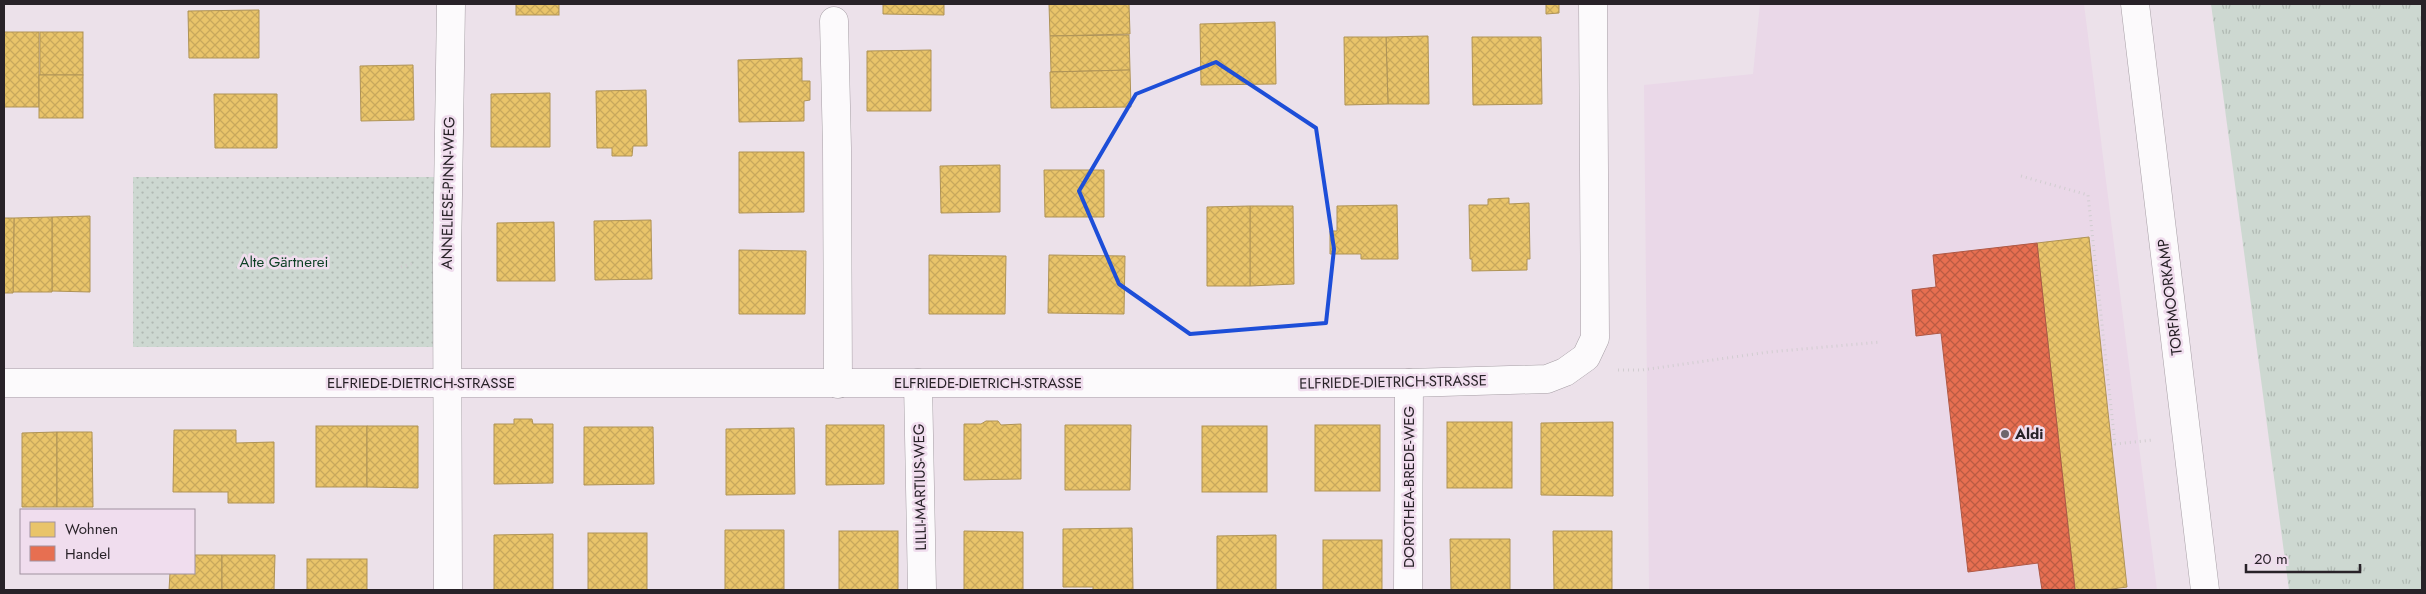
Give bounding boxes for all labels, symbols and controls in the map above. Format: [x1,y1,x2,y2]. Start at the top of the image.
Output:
street label: ANNELIESE-PINN-WEG [436,116,460,270]
street label: TORFMOORKAMP [2152,238,2188,356]
park label: Alte Gärtnerei [240,251,328,273]
street label: ELFRIEDE-DIETRICH-STRASSE [1299,369,1487,395]
street label: ELFRIEDE-DIETRICH-STRASSE [327,372,515,394]
street label: ELFRIEDE-DIETRICH-STRASSE [894,372,1082,394]
street label: DOROTHEA-BREDE-WEG [1398,406,1420,568]
street label: LILLI-MARTIUS-WEG [908,423,932,551]
place label: Aldi [2014,423,2043,445]
marker: Aldi [1999,428,2011,440]
legend [20,509,195,574]
text: Wohnen [65,518,118,540]
scale bar [2246,542,2360,574]
text: Handel [65,543,111,565]
text: 20 m [2254,548,2288,570]

